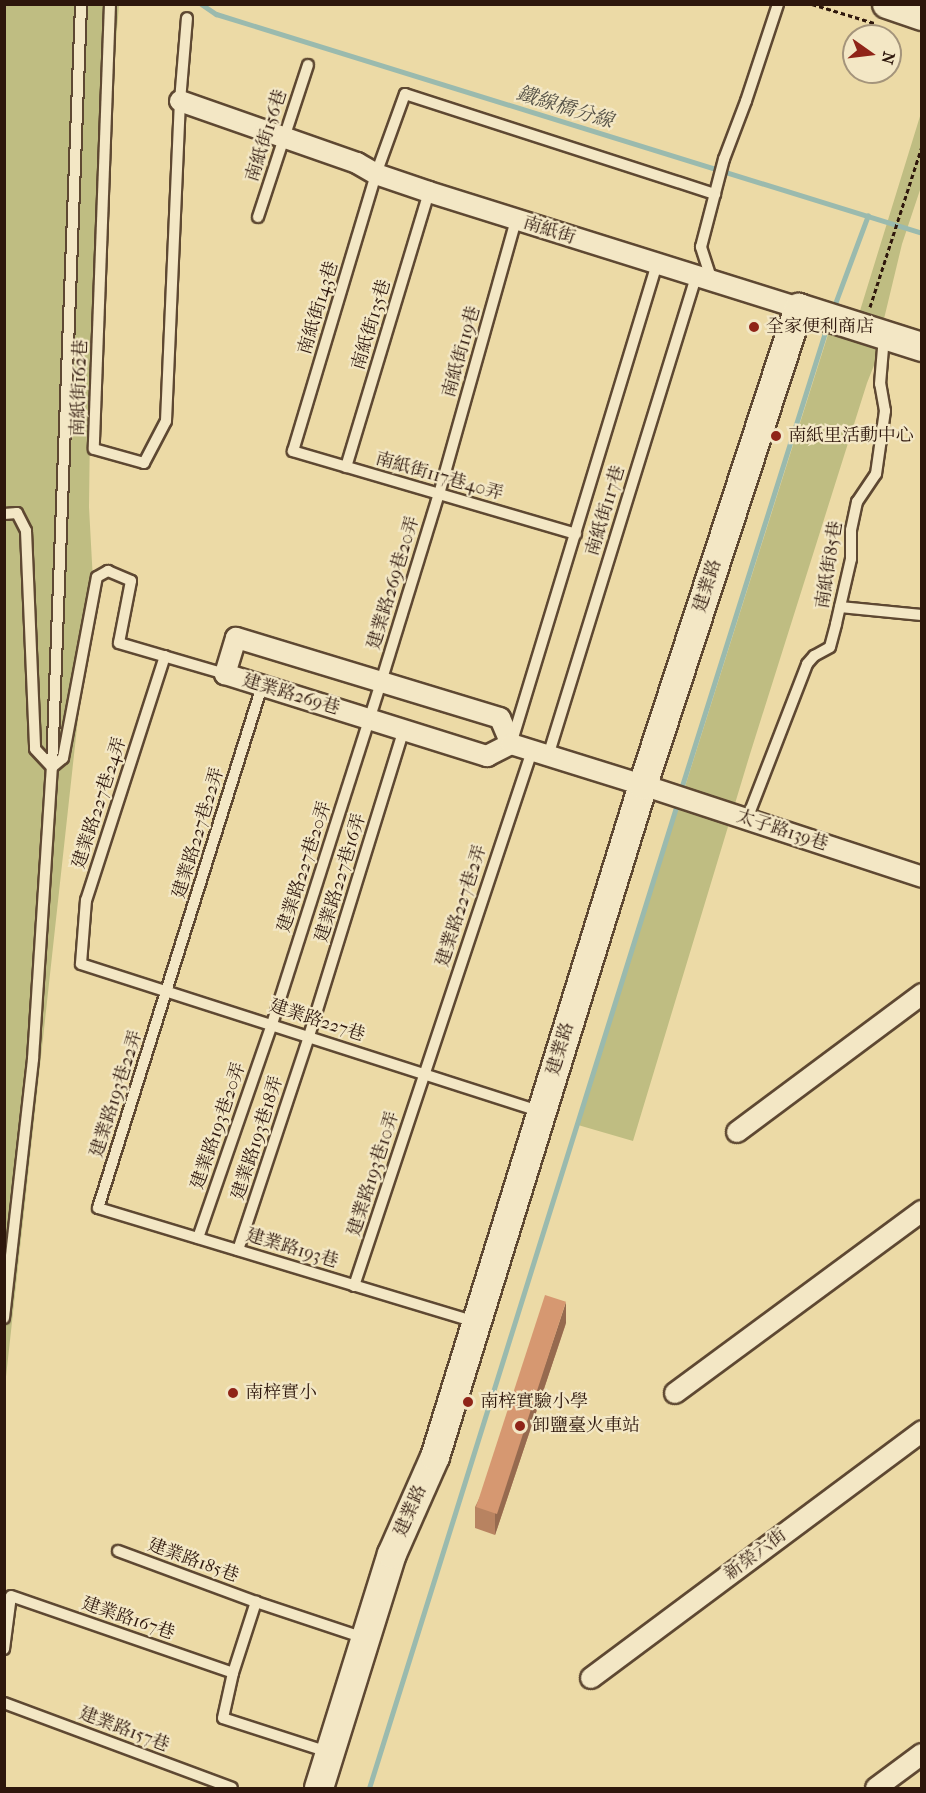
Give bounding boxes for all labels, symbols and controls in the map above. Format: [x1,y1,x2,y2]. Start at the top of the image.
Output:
north arrow [842,24,902,84]
text: N [877,50,899,66]
water label: 鐵線橋分線 [514,81,616,133]
street label: 南紙街156巷 [242,87,292,185]
street label: 南紙街 [520,212,578,250]
street label: 南紙街143巷 [295,259,343,357]
street label: 南紙街135巷 [348,277,396,373]
street label: 南紙街119巷 [439,304,485,400]
place label: 全家便利商店 [766,316,874,338]
marker: 全家便利商店 [747,320,761,334]
street label: 南紙街162巷 [68,339,92,437]
place label: 南紙里活動中心 [788,425,914,447]
marker: 南紙里活動中心 [769,429,783,443]
street label: 南紙街117巷40弄 [373,448,505,506]
street label: 南紙街117巷 [582,463,630,559]
street label: 建業路269巷20弄 [364,514,424,652]
street label: 南紙街85巷 [812,519,848,611]
street label: 建業路 [689,557,727,615]
street label: 建業路269巷 [240,670,342,720]
street label: 建業路227巷24弄 [69,734,131,872]
street label: 建業路227巷22弄 [169,765,229,901]
street label: 建業路227巷20弄 [274,799,336,935]
street label: 太子路139巷 [733,806,831,856]
street label: 建業路227巷16弄 [311,811,371,945]
street label: 建業路227巷2弄 [432,843,492,969]
street label: 建業路227巷 [266,995,368,1047]
street label: 建業路 [543,1020,579,1078]
street label: 建業路193巷22弄 [86,1028,148,1160]
street label: 建業路193巷20弄 [187,1060,251,1192]
street label: 建業路193巷18弄 [228,1073,288,1203]
street label: 建業路193巷10弄 [344,1109,404,1239]
street label: 建業路193巷 [243,1225,341,1273]
place label: 南梓實小 [245,1382,317,1404]
marker: 南梓實小 [226,1386,240,1400]
place label: 南梓實驗小學 [480,1391,588,1413]
marker: 南梓實驗小學 [461,1395,475,1409]
place label: 卸鹽臺火車站 [532,1415,640,1437]
marker: 卸鹽臺火車站 [513,1419,527,1433]
street label: 建業路 [390,1482,432,1540]
street label: 新榮六街 [721,1525,791,1585]
street label: 建業路185巷 [145,1535,241,1587]
street label: 建業路167巷 [79,1593,177,1645]
street label: 建業路157巷 [76,1703,172,1757]

